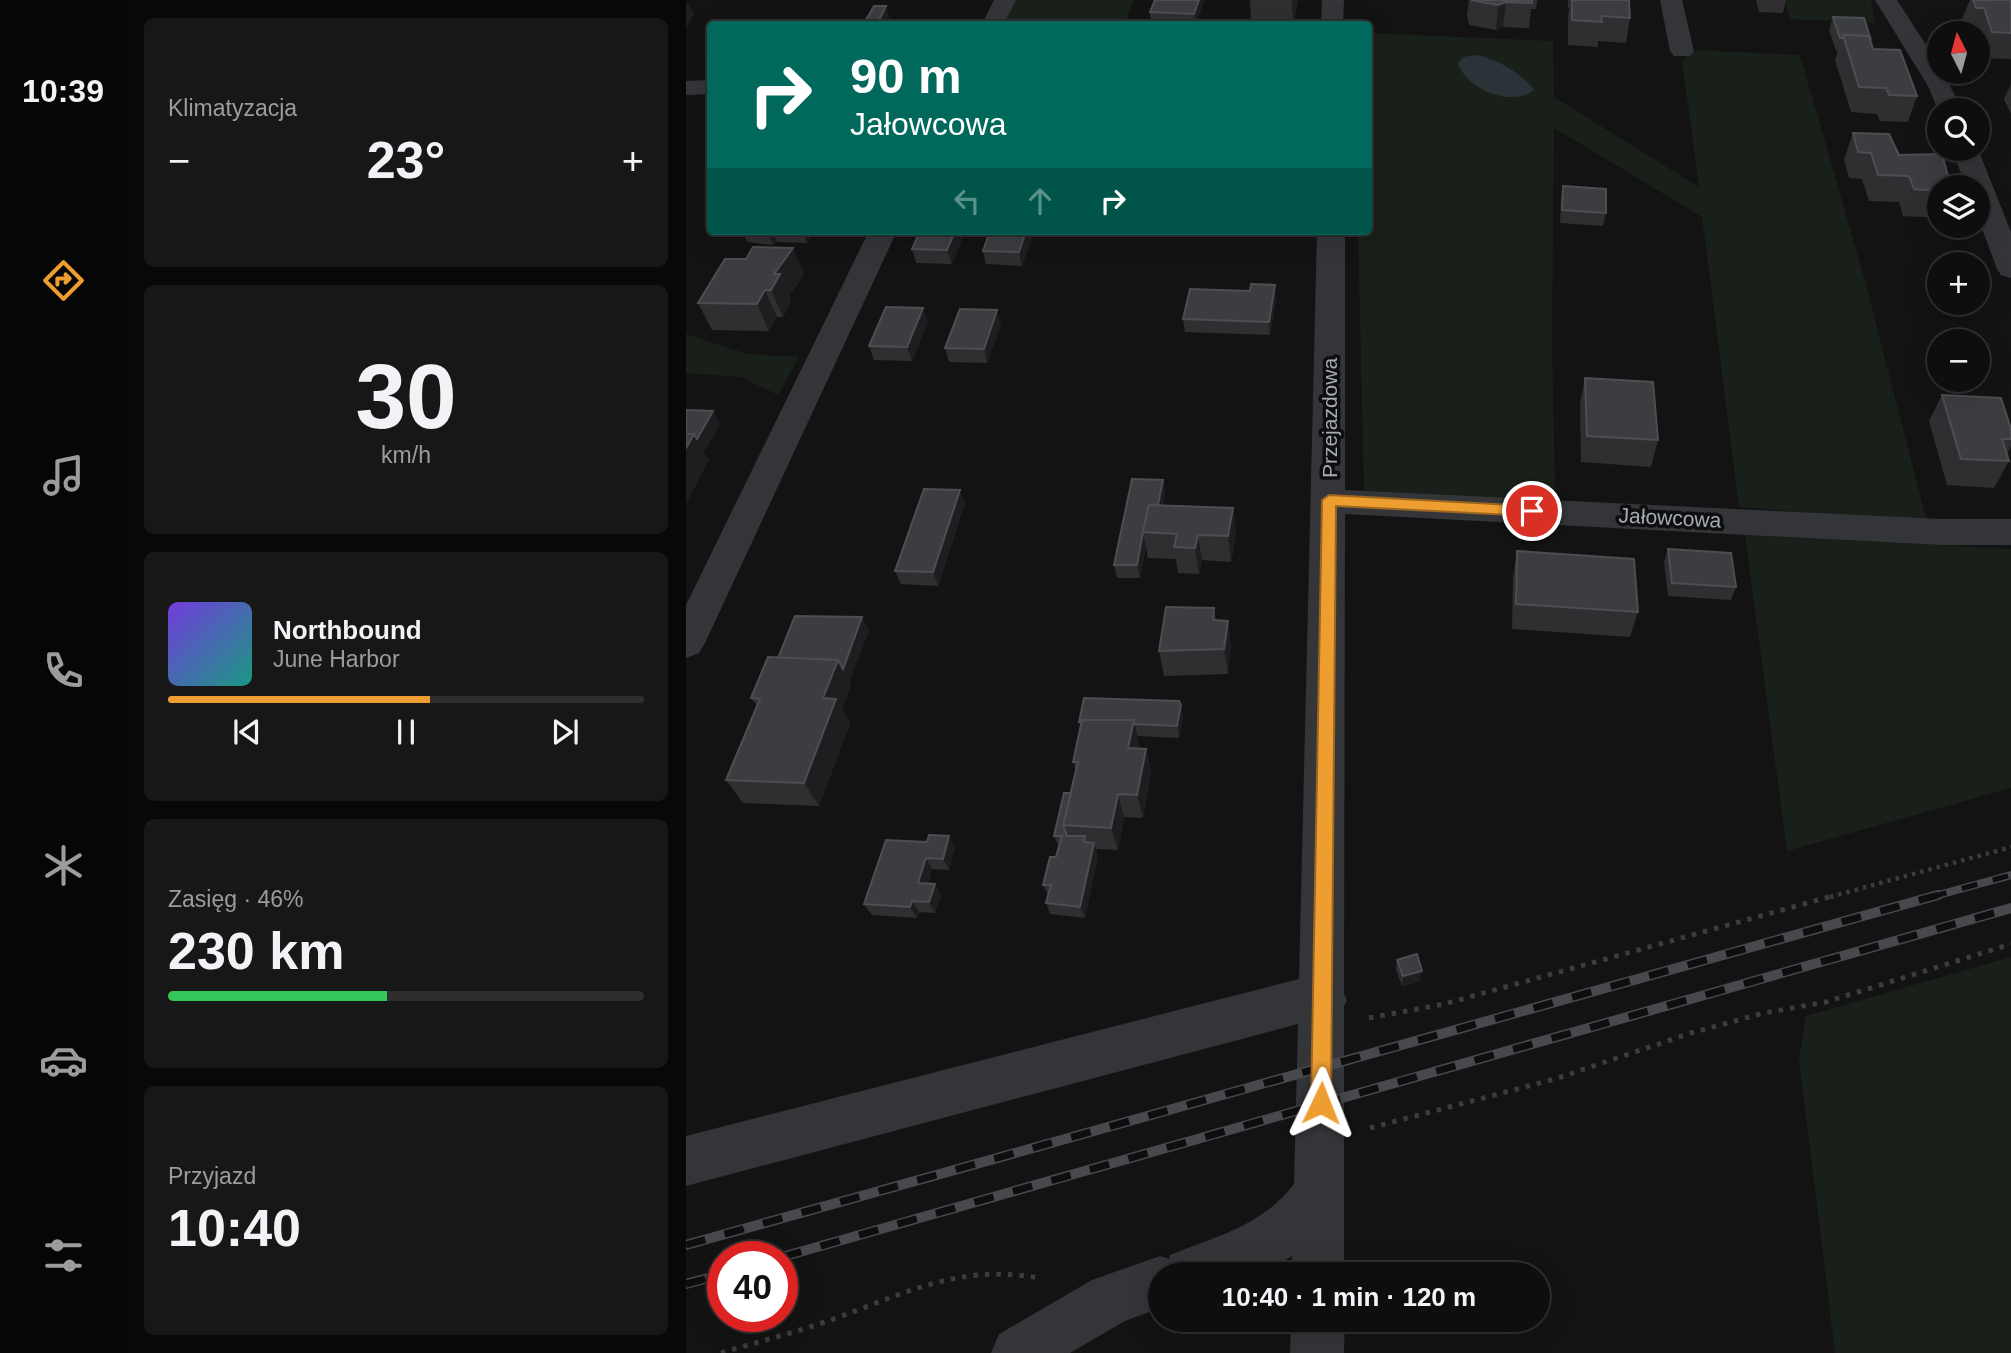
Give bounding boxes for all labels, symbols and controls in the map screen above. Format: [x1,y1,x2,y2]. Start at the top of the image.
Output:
north arrow [1927,21,1990,84]
map controls [1927,21,1990,392]
icon: right [735,49,826,140]
text: 90 m [850,49,962,103]
text: 10:39 [22,73,104,109]
text: Klimatyzacja [168,95,297,121]
button: search [1927,98,1990,161]
text: Jałowcowa [850,106,1007,142]
text: 23° [367,131,445,189]
text: − [168,140,190,182]
text: + [622,140,644,182]
button: layers [1927,175,1990,238]
icon: left [948,182,986,220]
icon: ahead [1021,182,1059,220]
icon: right [1094,182,1132,220]
button: + [1927,252,1990,315]
icon: directions [39,256,88,305]
button: − [1927,329,1990,392]
text: 30 [355,346,457,447]
street label: Przejazdowa [1318,358,1341,478]
text: km/h [381,442,431,468]
icon: music [39,451,88,500]
pin [1502,481,1562,541]
icon: arrive [1513,492,1551,530]
street label: Jałowcowa [1618,503,1722,532]
text: Northbound [273,615,422,645]
icon: phone [39,646,88,695]
text: June Harbor [273,646,400,672]
icon: previous [228,713,266,751]
icon: pause [387,713,425,751]
icon: next [546,713,584,751]
icon: climate [39,841,88,890]
text: Zasięg · 46% [168,886,304,912]
text: 230 km [168,922,344,980]
icon: car [39,1036,88,1085]
position arrow [1284,1066,1358,1140]
text: Przyjazd [168,1163,256,1189]
text: 10:40 [168,1199,301,1257]
icon: filters [39,1231,88,1280]
speed limit sign: 40 [707,1241,798,1332]
text: 10:40 · 1 min · 120 m [1222,1282,1476,1312]

